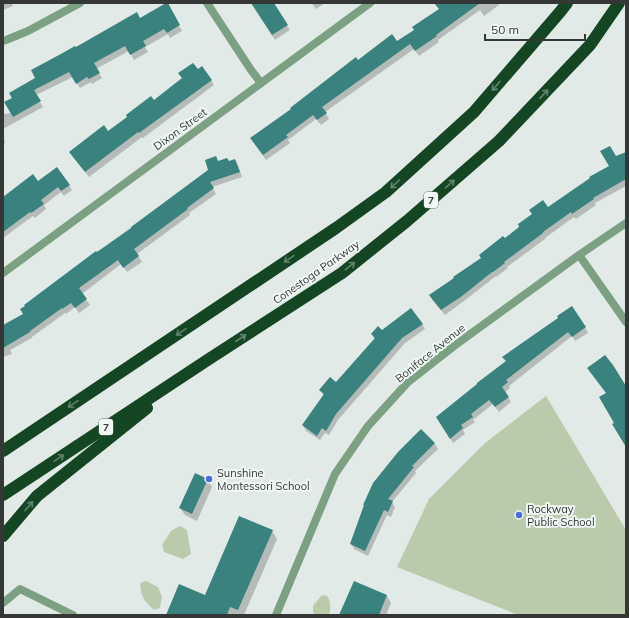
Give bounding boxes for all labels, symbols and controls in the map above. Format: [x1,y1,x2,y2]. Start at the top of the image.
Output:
scale bar [485,16,585,42]
text: 50 m [491,22,519,37]
one-way arrow [492,81,501,91]
one-way arrow [539,89,549,99]
street label: Dixon Street [151,105,210,153]
one-way arrow [390,179,400,188]
one-way arrow [445,179,456,188]
road number: 7 [424,192,438,208]
street label: Conestoga Parkway [270,237,362,307]
one-way arrow [284,255,295,263]
one-way arrow [344,262,355,270]
street label: Boniface Avenue [392,321,468,385]
one-way arrow [176,328,187,336]
one-way arrow [235,333,247,341]
one-way arrow [68,400,79,408]
road number: 7 [99,419,113,435]
one-way arrow [53,454,64,462]
place label: Sunshine Montessori School [217,466,310,493]
marker: Sunshine Montessori School [204,474,214,484]
one-way arrow [24,501,33,511]
place label: Rockway Public School [527,502,595,529]
marker: Rockway Public School [514,510,524,520]

